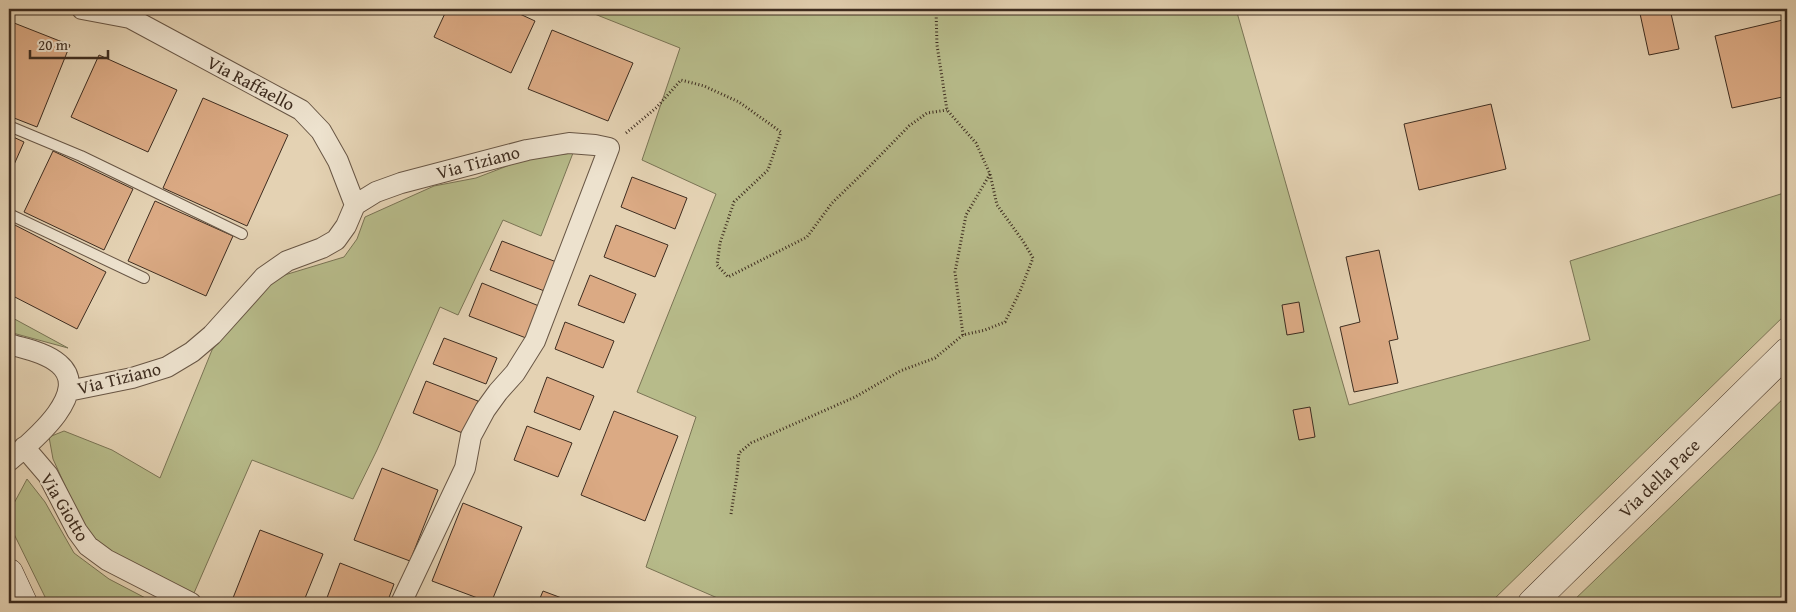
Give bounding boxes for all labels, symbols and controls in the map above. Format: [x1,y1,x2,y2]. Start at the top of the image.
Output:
scale bar [30,28,108,60]
text: 20 m [38,34,69,55]
street label: Via Raffaello [202,49,300,117]
street label: Via Tiziano [433,138,523,186]
street label: Via Tiziano [74,355,164,401]
street label: Via della Pace [1612,432,1706,524]
street label: Via Giotto [34,467,96,547]

